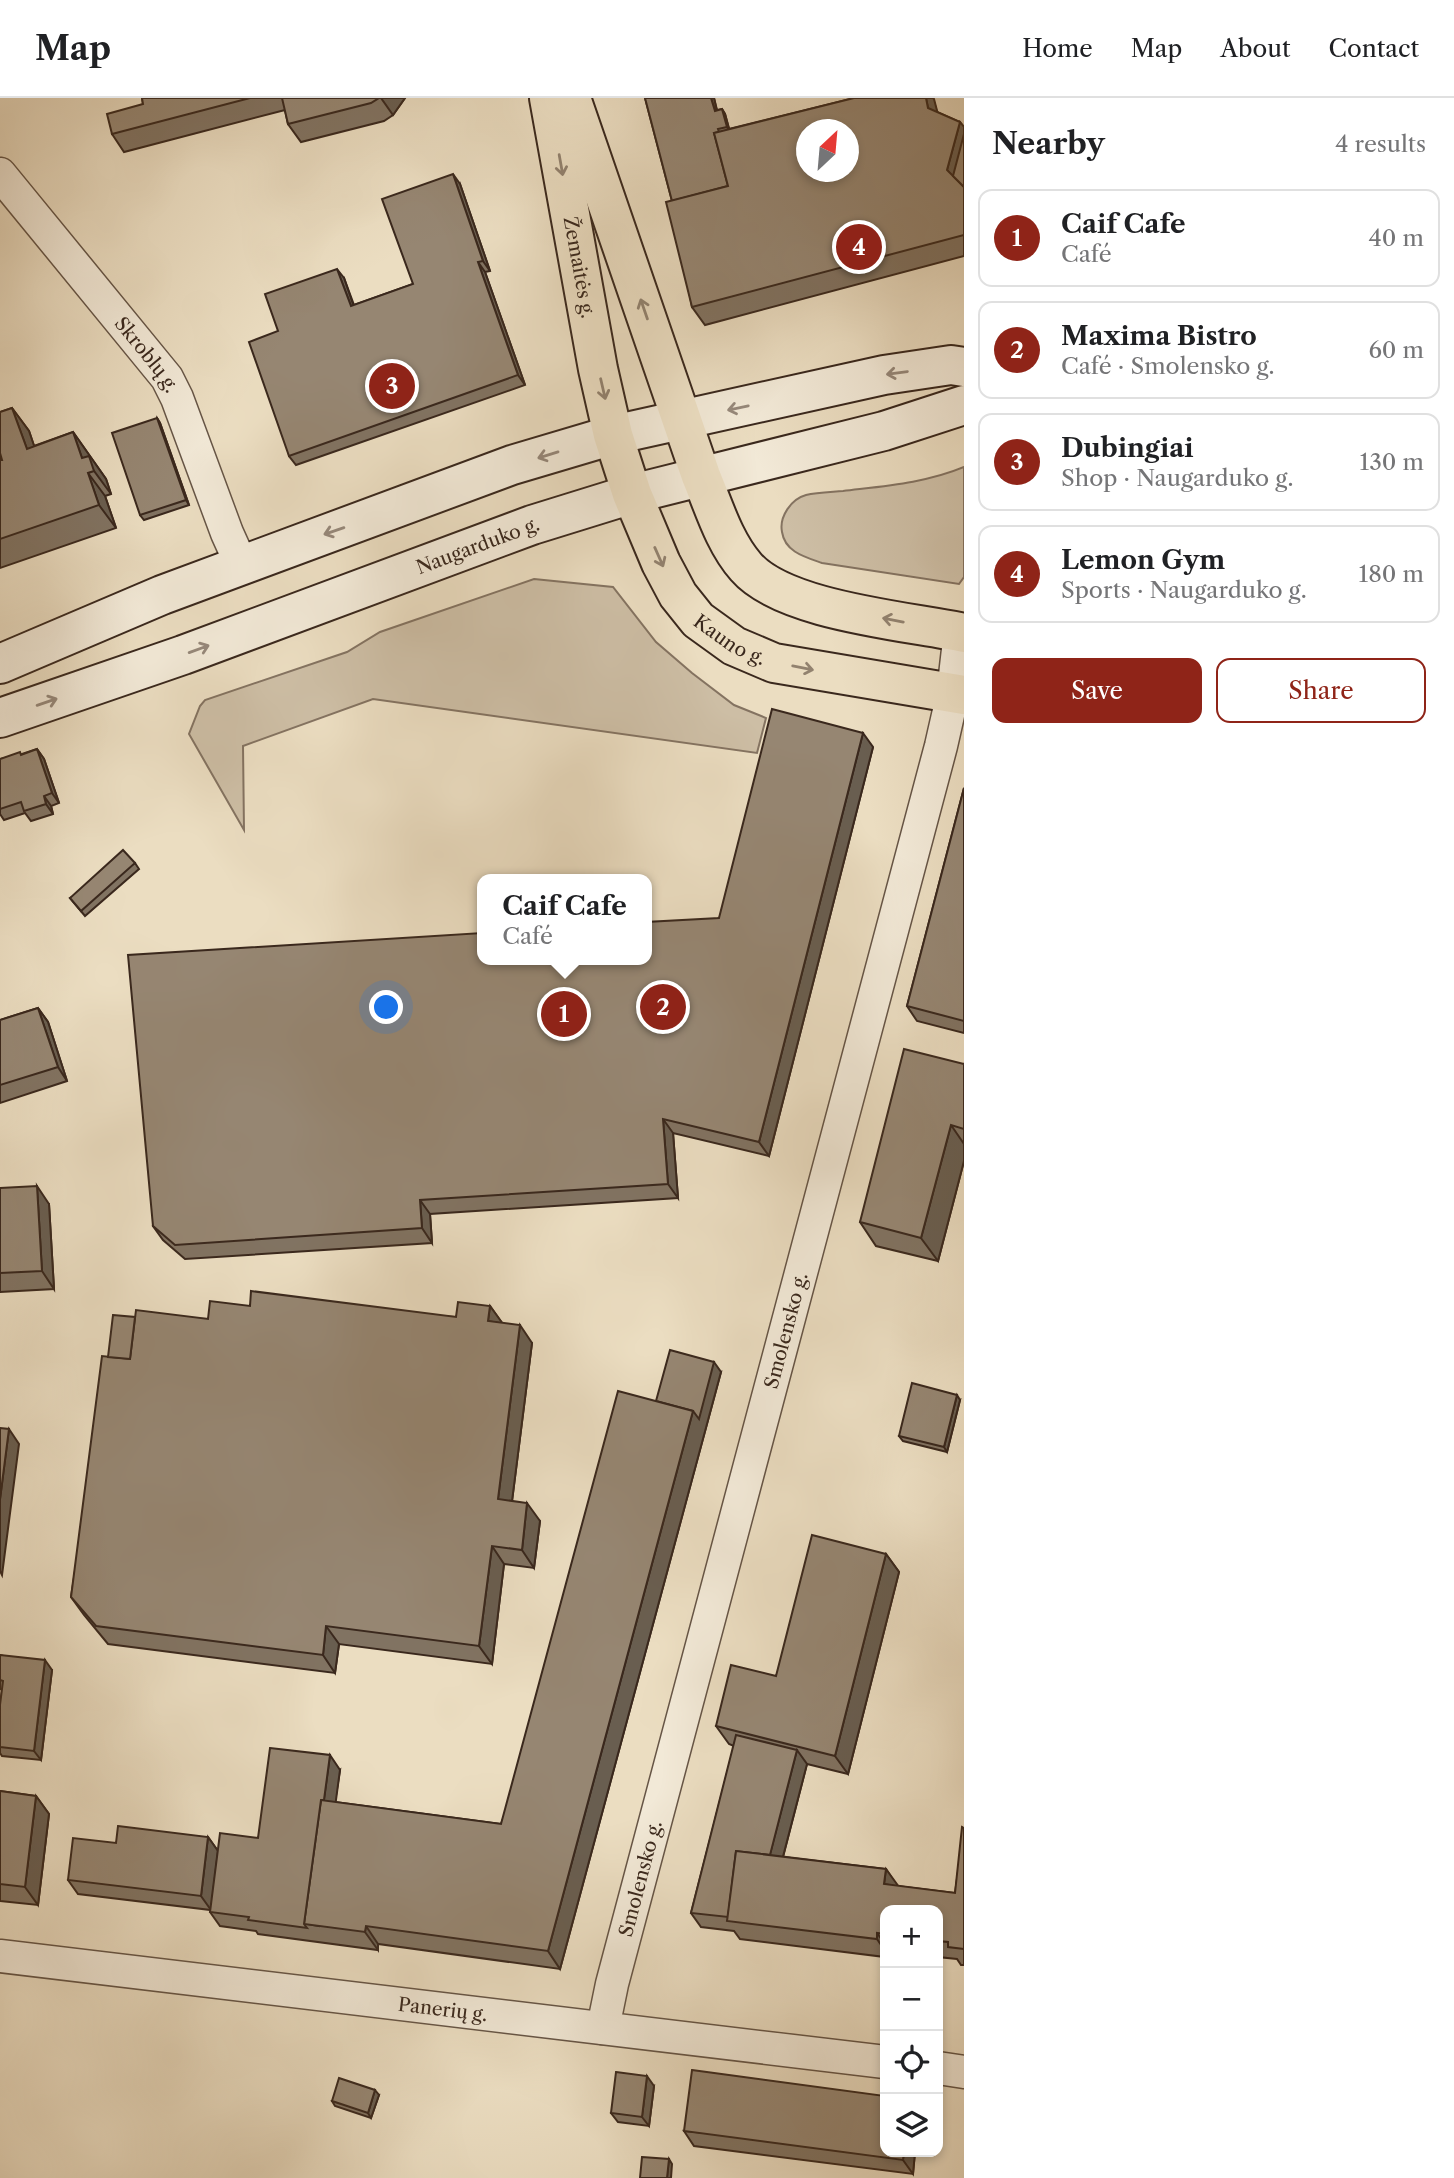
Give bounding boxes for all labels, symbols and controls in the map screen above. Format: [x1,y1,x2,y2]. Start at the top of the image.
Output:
text: Map [35,28,111,69]
text: Home [1022,34,1093,63]
text: Map [1131,34,1182,63]
text: About [1220,34,1291,63]
text: Contact [1329,34,1419,63]
north arrow [796,119,859,182]
text: Nearby [992,125,1105,162]
text: 4 results [1335,130,1426,158]
one-way arrow [555,153,569,176]
text: Caif Cafe [1061,208,1186,240]
street label: Žemaitės g. [559,215,600,320]
pin: 4 [836,221,882,273]
text: 1 [1012,224,1022,252]
text: 40 m [1369,224,1424,252]
text: Café [1061,240,1112,268]
one-way arrow [637,298,650,320]
street label: Skroblų g. [110,312,183,396]
text: Maxima Bistro [1061,320,1257,352]
text: 2 [1010,336,1024,364]
text: 60 m [1368,336,1424,364]
text: Café · Smolensko g. [1061,352,1275,380]
pin: 3 [369,360,415,412]
one-way arrow [886,367,908,380]
one-way arrow [597,377,610,400]
one-way arrow [727,401,750,415]
text: Dubingiai [1061,432,1193,464]
text: 3 [1011,448,1024,476]
text: 130 m [1360,448,1424,476]
one-way arrow [537,449,559,462]
text: Shop · Naugarduko g. [1061,464,1293,492]
street label: Naugarduko g. [413,512,542,579]
one-way arrow [323,525,345,538]
text: Lemon Gym [1061,544,1225,576]
one-way arrow [653,546,666,567]
text: 4 [1010,560,1024,588]
text: 180 m [1359,560,1424,588]
text: Sports · Naugarduko g. [1061,576,1307,604]
street label: Kauno g. [689,610,769,670]
one-way arrow [882,612,905,626]
one-way arrow [187,641,209,654]
button: Save [992,658,1202,723]
button: Share [1216,658,1426,723]
one-way arrow [791,662,814,675]
one-way arrow [35,695,57,707]
popup [477,874,652,965]
text: Caif Cafe [502,890,627,922]
text: Café [502,922,553,950]
pin: 2 [640,981,686,1033]
pin: 1 [541,988,587,1040]
your location [369,990,403,1024]
street label: Smolensko g. [760,1270,813,1391]
street label: Smolensko g. [614,1818,667,1939]
map controls [880,1905,943,2157]
button: + [880,1905,943,1968]
button: − [880,1968,943,2031]
street label: Panerių g. [397,1993,489,2026]
button: locate [880,2031,943,2094]
button: layers [880,2094,943,2157]

